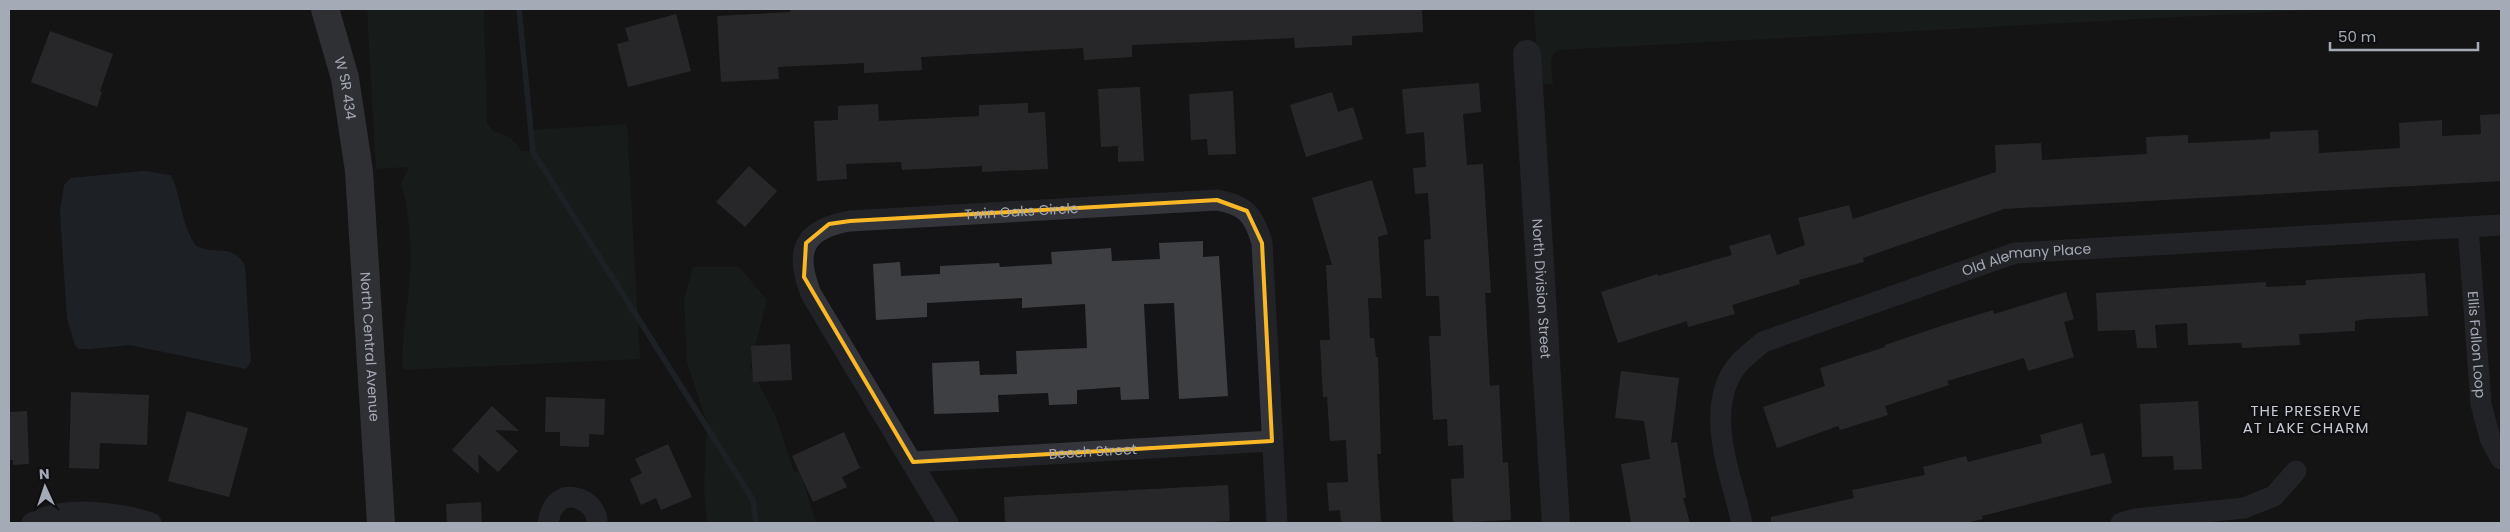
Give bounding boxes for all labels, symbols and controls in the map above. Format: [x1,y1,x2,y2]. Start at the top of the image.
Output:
scale bar [2330,20,2478,52]
text: 50 m [2338,26,2376,47]
street label: W SR 434 [329,54,361,121]
street label: Twin Oaks Circle [964,198,1079,224]
street label: North Division Street [1527,218,1556,359]
street label: Old Alemany Place [1959,239,2092,281]
street label: North Central Avenue [355,271,385,423]
street label: Ellis Fallon Loop [2463,290,2491,399]
district label: THE PRESERVE AT LAKE CHARM [2243,400,2369,438]
street label: Beech Street [1048,439,1137,464]
north arrow [20,462,70,512]
text: N [39,464,50,484]

